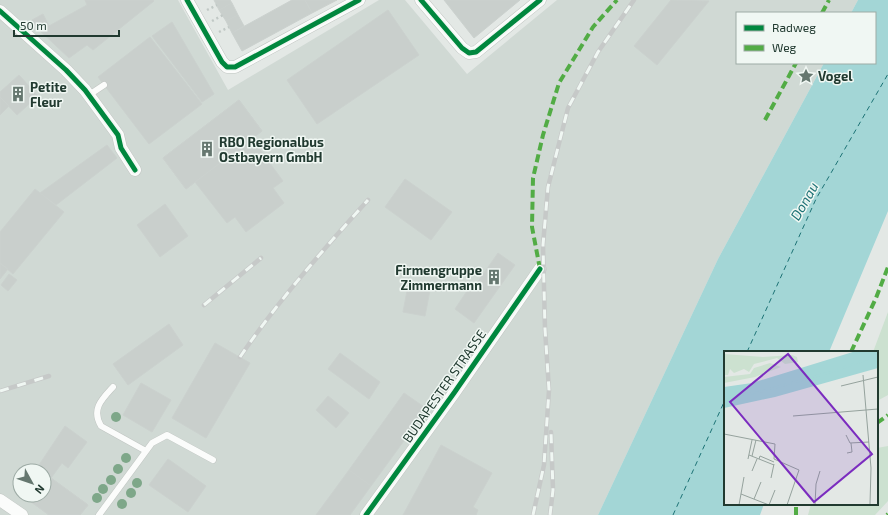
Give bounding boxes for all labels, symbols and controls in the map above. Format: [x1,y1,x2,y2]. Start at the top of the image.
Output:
scale bar [14,12,119,38]
legend [736,12,876,64]
text: 50 m [20,18,47,32]
text: Radweg [772,20,816,34]
text: Weg [772,40,797,54]
place icon: Vogel [797,67,815,85]
place label: Vogel [818,68,853,84]
place label: Petite Fleur [30,79,67,110]
building icon: Petite Fleur [9,85,27,103]
place label: RBO Regionalbus Ostbayern GmbH [219,134,324,165]
building icon: RBO Regionalbus Ostbayern GmbH [198,140,216,158]
water label: Donau [786,179,822,223]
place label: Firmengruppe Zimmermann [395,262,482,293]
building icon: Firmengruppe Zimmermann [485,268,503,286]
street label: BUDAPESTER STRASSE [399,326,489,446]
inset map [724,351,878,505]
north arrow [12,463,52,503]
text: N [32,483,48,497]

